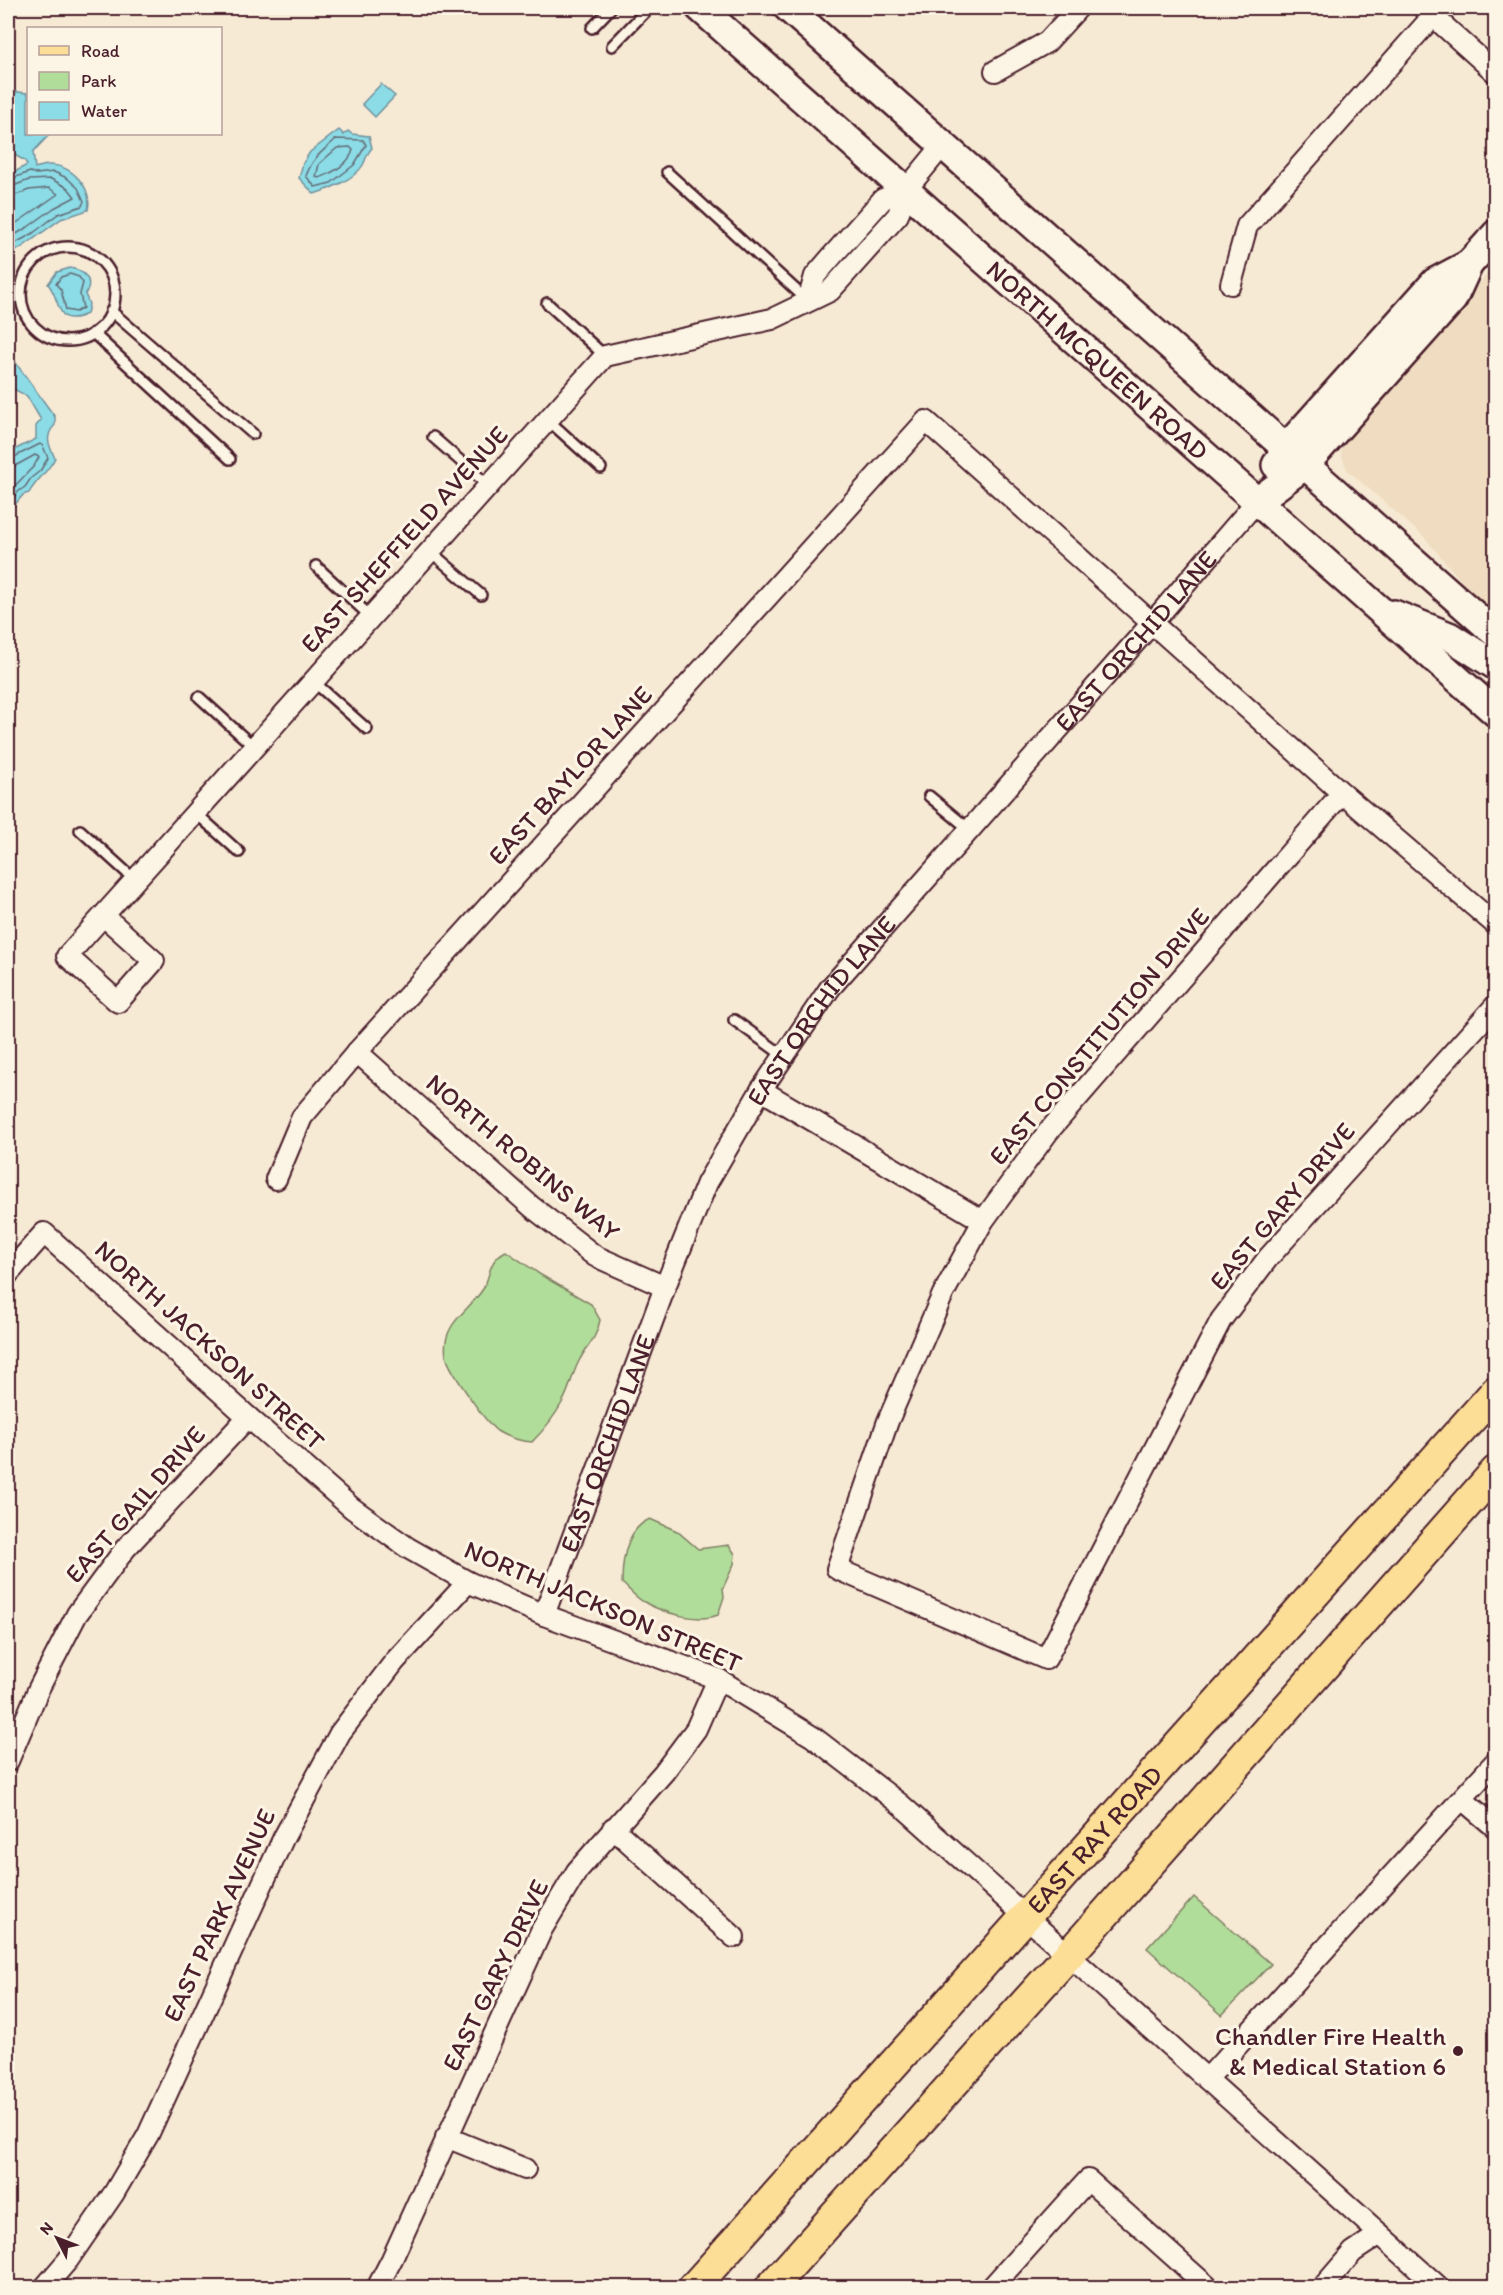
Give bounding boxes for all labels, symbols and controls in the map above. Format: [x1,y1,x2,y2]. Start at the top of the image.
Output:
legend [27,27,222,135]
text: Road [81,40,120,62]
text: Park [81,70,116,92]
text: Water [81,100,127,122]
street label: NORTH MCQUEEN ROAD [980,253,1215,467]
street label: EAST SHEFFIELD AVENUE [293,419,515,659]
street label: EAST ORCHID LANE [1048,544,1223,738]
street label: EAST BAYLOR LANE [481,679,659,871]
street label: EAST CONSTITUTION DRIVE [982,901,1216,1171]
street label: EAST ORCHID LANE [739,909,903,1111]
street label: NORTH ROBINS WAY [420,1067,626,1247]
street label: EAST GARY DRIVE [1202,1115,1362,1297]
street label: NORTH JACKSON STREET [88,1233,332,1457]
street label: EAST ORCHID LANE [553,1330,662,1557]
street label: EAST GAIL DRIVE [58,1419,212,1589]
street label: NORTH JACKSON STREET [459,1533,747,1679]
street label: EAST RAY ROAD [1020,1759,1169,1920]
street label: EAST PARK AVENUE [156,1803,282,2027]
street label: EAST GARY DRIVE [435,1874,555,2076]
place label: Chandler Fire Health & Medical Station 6 [1215,2020,1446,2082]
marker: Chandler Fire Health & Medical Station 6 [1451,2044,1465,2058]
north arrow [27,2208,87,2268]
text: N [36,2218,57,2239]

